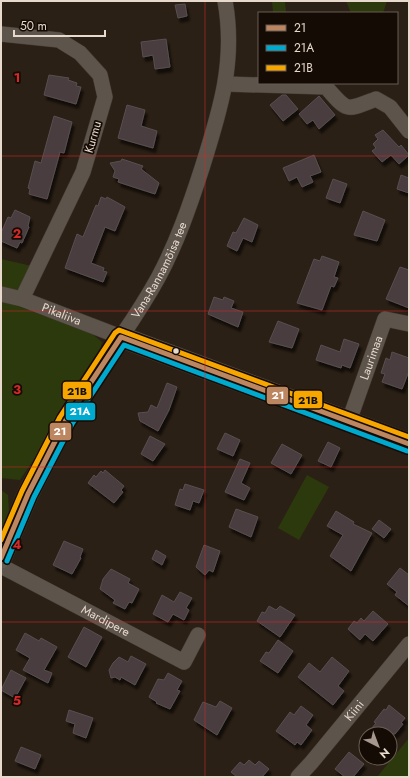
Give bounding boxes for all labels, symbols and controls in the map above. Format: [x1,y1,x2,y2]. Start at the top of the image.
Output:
scale bar [14,12,105,38]
legend [258,12,398,84]
text: 50 m [20,17,47,35]
text: 21 [294,19,306,37]
text: 21A [294,39,314,57]
text: 21B [294,59,313,77]
text: 1 [14,68,20,87]
street label: Kurmu [80,119,106,155]
street label: Vana-Rannamõisa tee [127,219,192,322]
text: 2 [13,224,21,243]
street label: Pikaliiva [39,298,84,330]
street label: Laurimaa [355,333,387,382]
unlabelled marker [171,346,181,356]
text: 3 [13,380,21,399]
line badge: 21B [62,381,92,400]
text: 21B [67,383,87,399]
line badge: 21 [266,386,289,405]
text: 21 [272,387,284,403]
line badge: 21B [293,390,323,409]
text: 21B [298,392,318,408]
line badge: 21A [65,402,96,421]
text: 21A [70,403,91,419]
line badge: 21 [49,422,72,441]
text: 21 [54,423,66,439]
text: 4 [12,535,22,554]
street label: Mardipere [78,601,133,641]
text: 5 [13,691,21,710]
street label: Kiini [340,696,368,725]
north arrow [358,726,398,766]
text: N [376,745,393,762]

